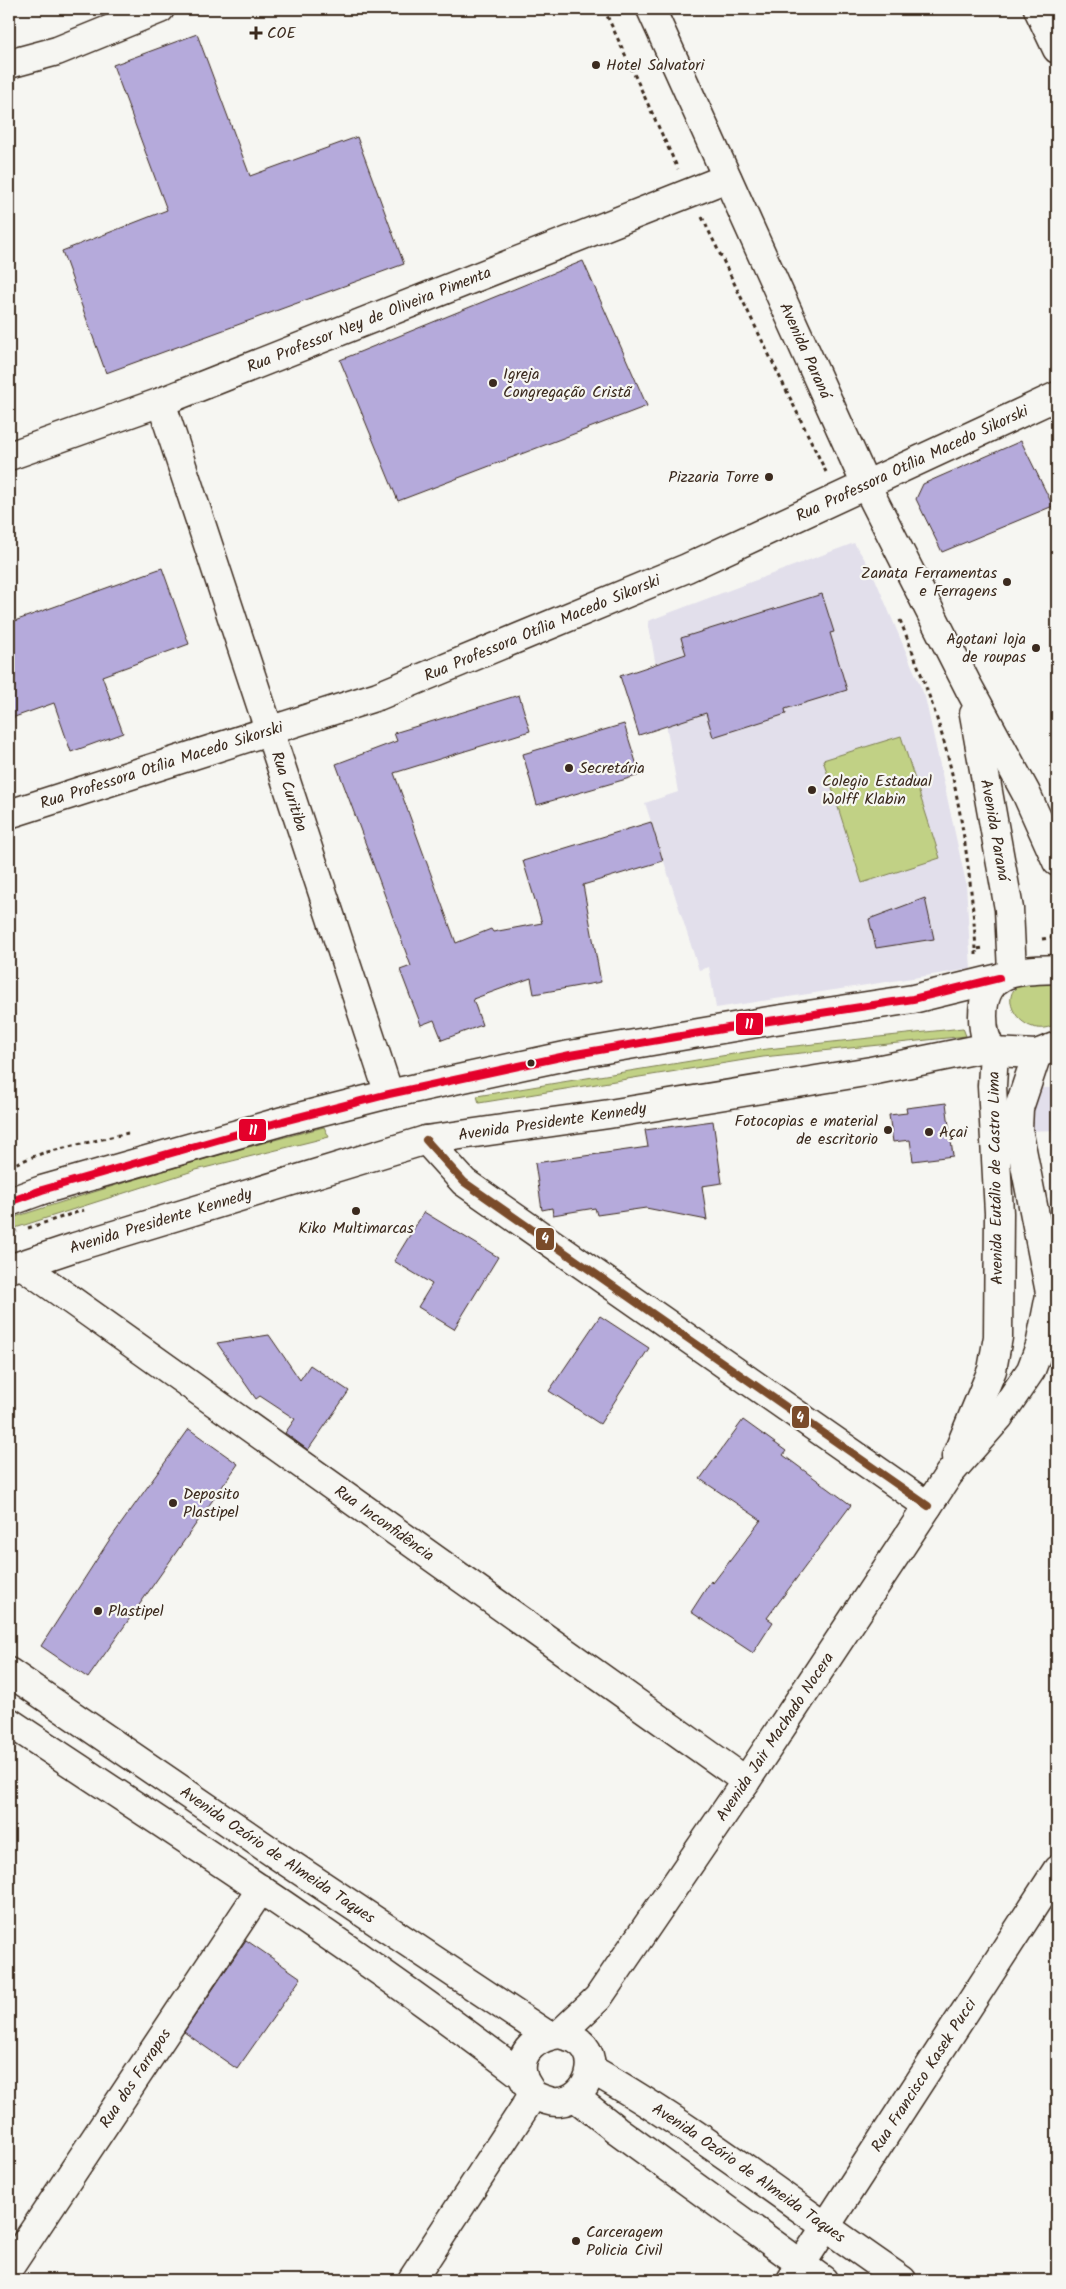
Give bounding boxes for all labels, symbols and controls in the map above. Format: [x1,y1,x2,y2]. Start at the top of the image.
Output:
place label: COE [267,21,296,46]
marker: COE [249,26,263,40]
place label: Hotel Salvatori [606,53,706,78]
marker: Hotel Salvatori [590,59,602,71]
street label: Rua Professor Ney de Oliveira Pimenta [243,260,495,379]
street label: Avenida Paraná [773,299,839,404]
place label: Igreja Congregação Cristã [503,362,633,405]
marker: Igreja Congregação Cristã [487,377,499,389]
street label: Rua Professora Otília Macedo Sikorski [792,398,1033,528]
place label: Pizzaria Torre [668,465,759,490]
marker: Pizzaria Torre [763,471,775,483]
place label: Zanata Ferramentas e Ferragens [861,561,997,604]
street label: Rua Professora Otília Macedo Sikorski [420,567,665,688]
marker: Zanata Ferramentas e Ferragens [1001,576,1013,588]
place label: Agotani loja de roupas [946,627,1026,670]
marker: Agotani loja de roupas [1030,642,1042,654]
street label: Rua Professora Otília Macedo Sikorski [37,714,287,816]
street label: Rua Curitiba [264,748,314,835]
place label: Secretária [579,756,645,781]
marker: Secretária [563,762,575,774]
place label: Colegio Estadual Wolff Klabin [822,769,932,812]
street label: Avenida Paraná [973,777,1017,885]
marker: Colegio Estadual Wolff Klabin [806,784,818,796]
line badge: 11 [735,1012,764,1036]
text: 11 [745,1014,754,1036]
unlabelled marker [526,1058,536,1068]
street label: Avenida Eutálio de Castro Lima [982,1071,1010,1285]
street label: Avenida Presidente Kennedy [457,1096,649,1148]
place label: Fotocopias e material de escritorio [735,1109,878,1152]
line badge: 11 [238,1118,267,1142]
text: 11 [249,1120,258,1142]
place label: Açai [939,1120,968,1145]
marker: Fotocopias e material de escritorio [882,1124,894,1136]
marker: Açai [923,1126,935,1138]
street label: Avenida Presidente Kennedy [66,1181,255,1261]
marker: Kiko Multimarcas [350,1205,362,1217]
place label: Kiko Multimarcas [298,1216,414,1241]
line badge: 4 [535,1227,555,1251]
text: 4 [541,1228,549,1250]
line badge: 4 [791,1405,810,1429]
text: 4 [796,1407,804,1429]
street label: Rua Inconfidência [329,1479,440,1568]
place label: Deposito Plastipel [183,1482,239,1525]
marker: Deposito Plastipel [167,1497,179,1509]
place label: Plastipel [108,1599,164,1624]
marker: Plastipel [92,1605,104,1617]
street label: Avenida Jair Machado Nocera [710,1647,841,1826]
street label: Avenida Ozório de Almeida Taques [175,1780,381,1930]
street label: Rua Francisco Kasek Pucci [865,1993,984,2157]
street label: Rua dos Farrapos [93,2023,178,2133]
street label: Avenida Ozório de Almeida Taques [647,2097,851,2249]
place label: Carceragem Policia Civil [586,2220,663,2263]
marker: Carceragem Policia Civil [570,2235,582,2247]

